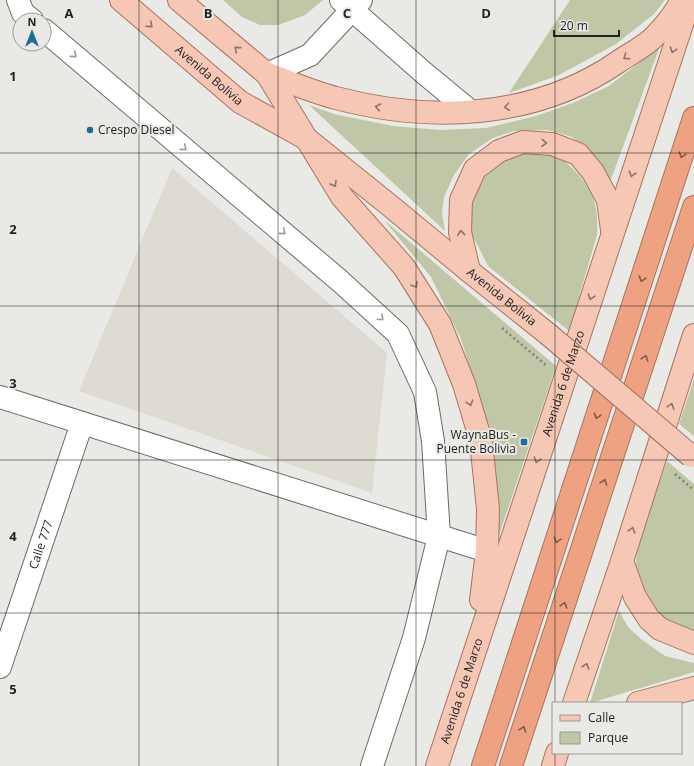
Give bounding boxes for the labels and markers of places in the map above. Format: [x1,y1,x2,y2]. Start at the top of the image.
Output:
place label: Crespo Diesel [98,121,175,138]
marker: Crespo Diesel [85,125,95,135]
place label: WaynaBus - Puente Bolivia [436,426,516,457]
marker: WaynaBus - Puente Bolivia [519,437,529,447]

